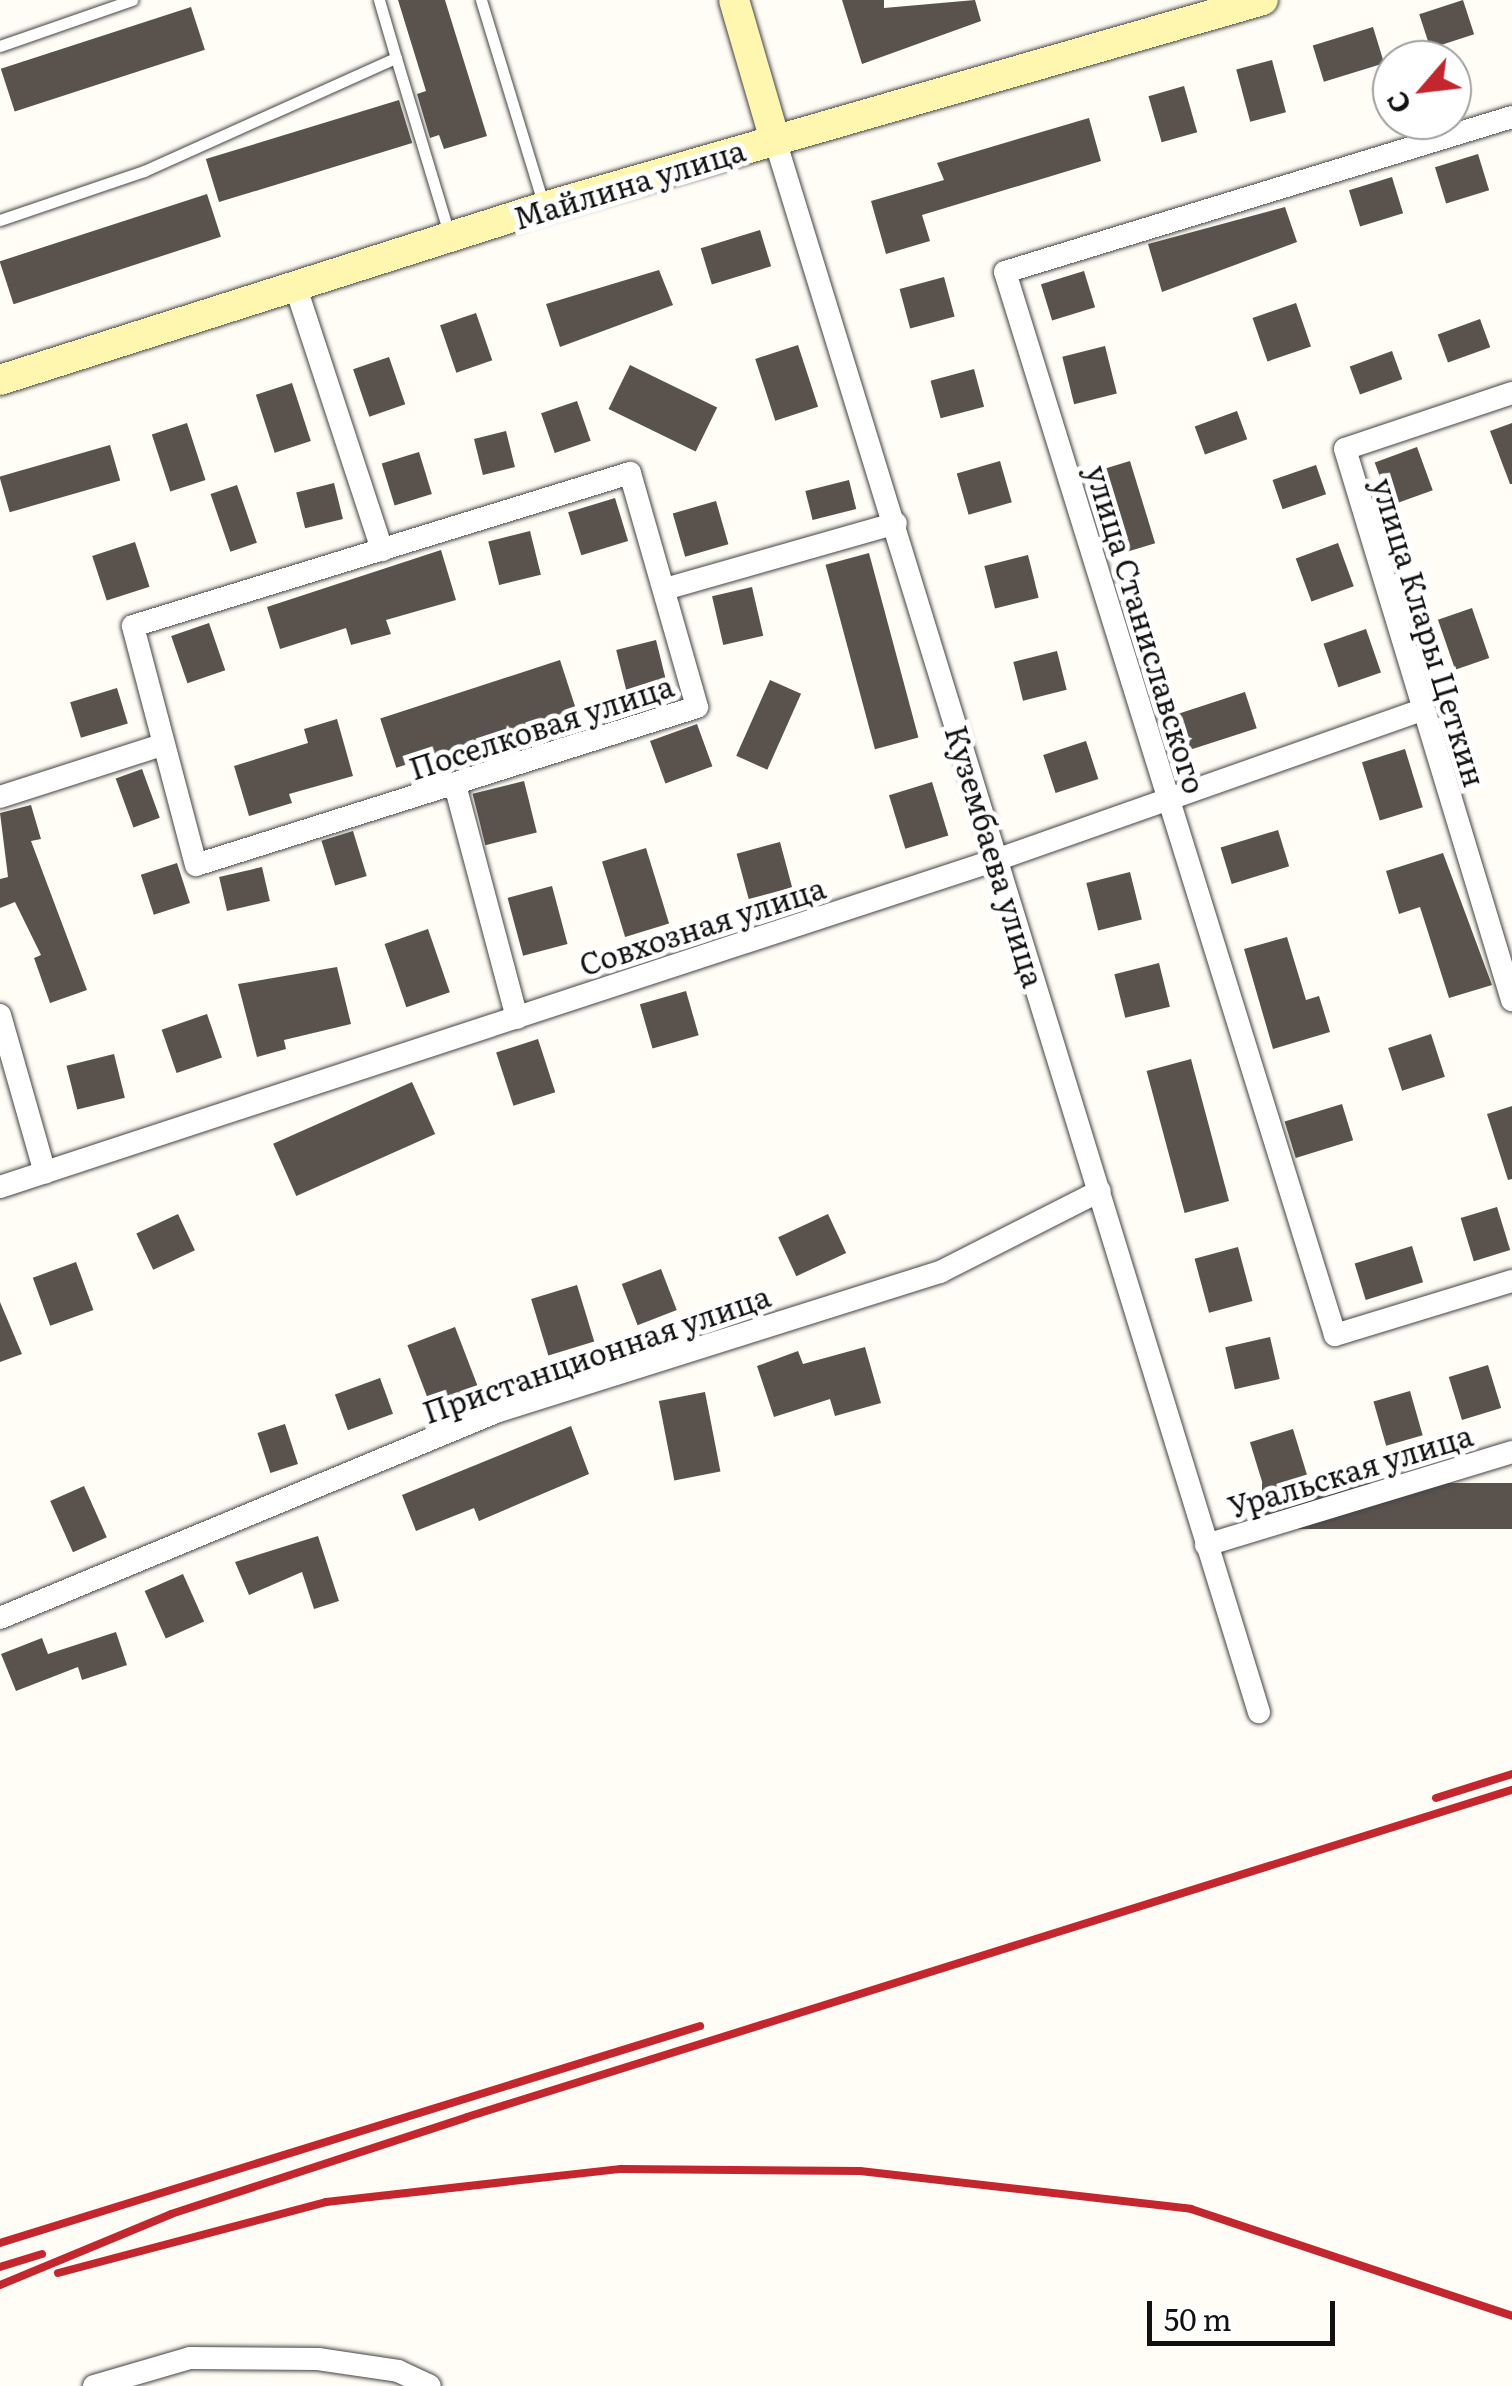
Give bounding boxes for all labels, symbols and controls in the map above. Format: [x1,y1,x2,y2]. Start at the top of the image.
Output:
north arrow [1372,40,1472,140]
text: С [1374,85,1420,122]
street label: Майлина улица [509,131,749,235]
street label: улица Станиславского [1080,460,1214,798]
street label: улица Клары Цеткин [1366,473,1494,791]
street label: Поселковая улица [404,666,678,786]
street label: Кузембаева улица [939,721,1053,991]
street label: Совхозная улица [574,868,830,982]
street label: Пристанционная улица [418,1277,774,1429]
street label: Уральская улица [1223,1416,1477,1524]
scale bar [1152,2281,1340,2343]
text: 50 m [1164,2296,1232,2340]

